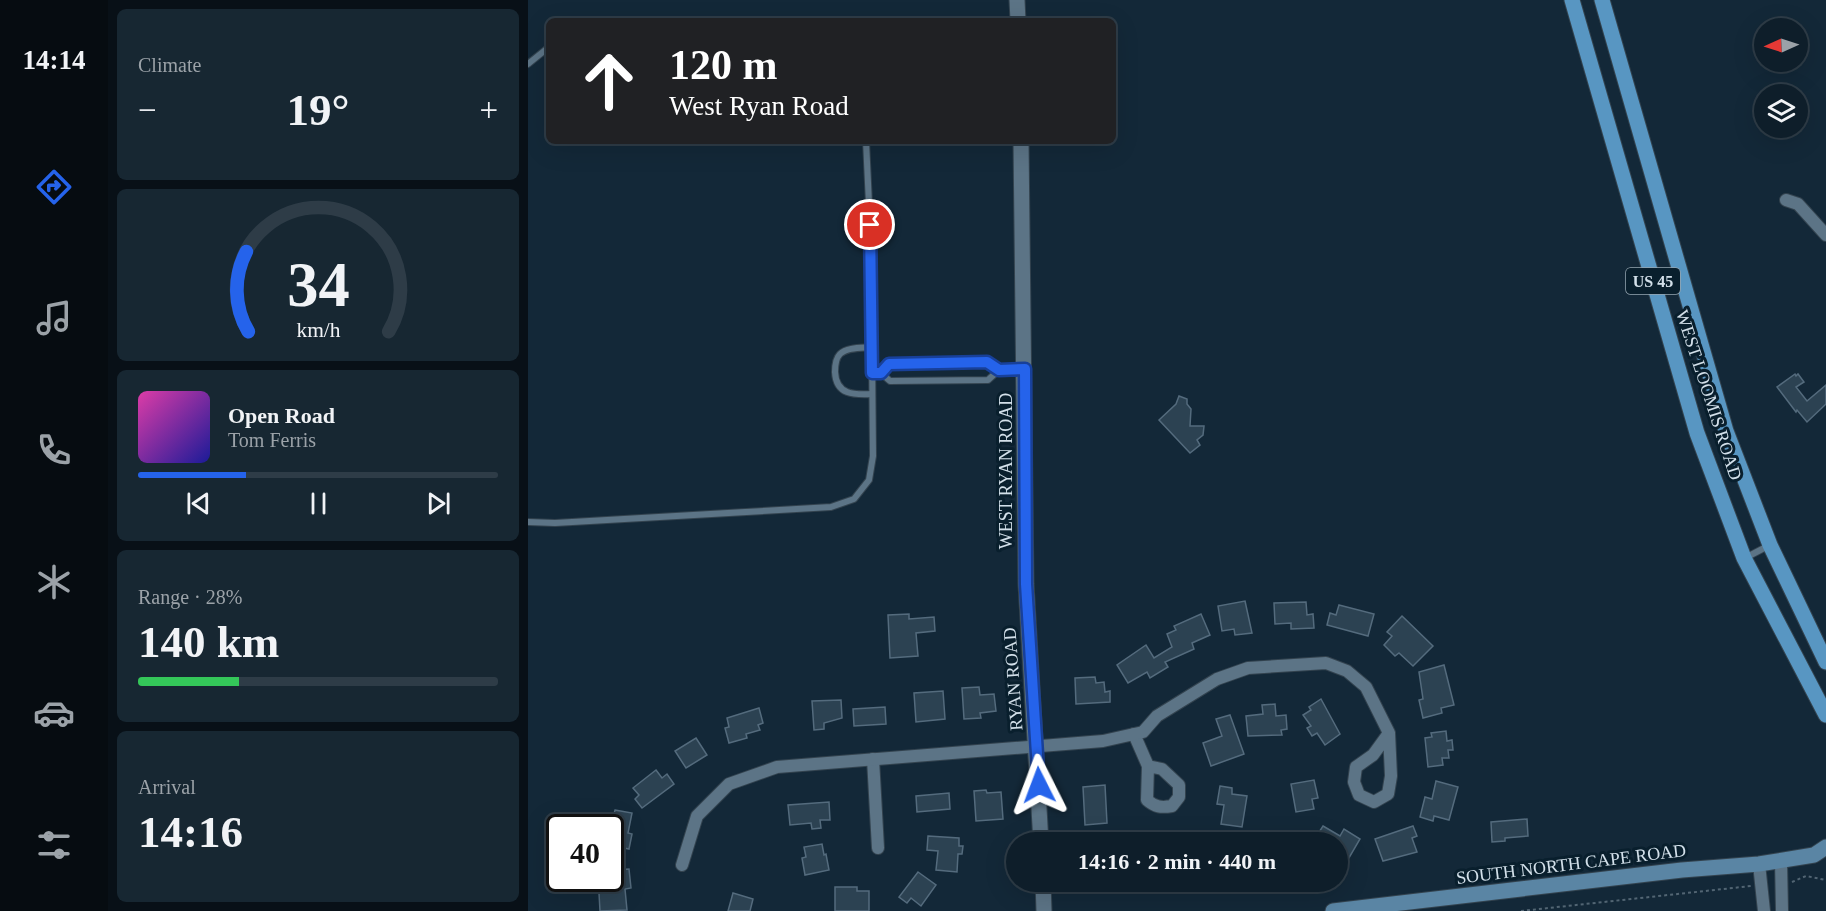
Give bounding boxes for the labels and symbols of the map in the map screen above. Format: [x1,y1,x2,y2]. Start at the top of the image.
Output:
north arrow [1754,18,1808,72]
pin [844,199,895,250]
road number: US 45 [1626,268,1680,294]
street label: WEST LOOMIS ROAD [1672,307,1746,483]
street label: WEST RYAN ROAD [996,393,1016,549]
street label: RYAN ROAD [999,627,1027,731]
position arrow [1007,753,1071,817]
speed limit sign: 40 [546,814,624,892]
street label: SOUTH NORTH CAPE ROAD [1455,840,1687,888]

